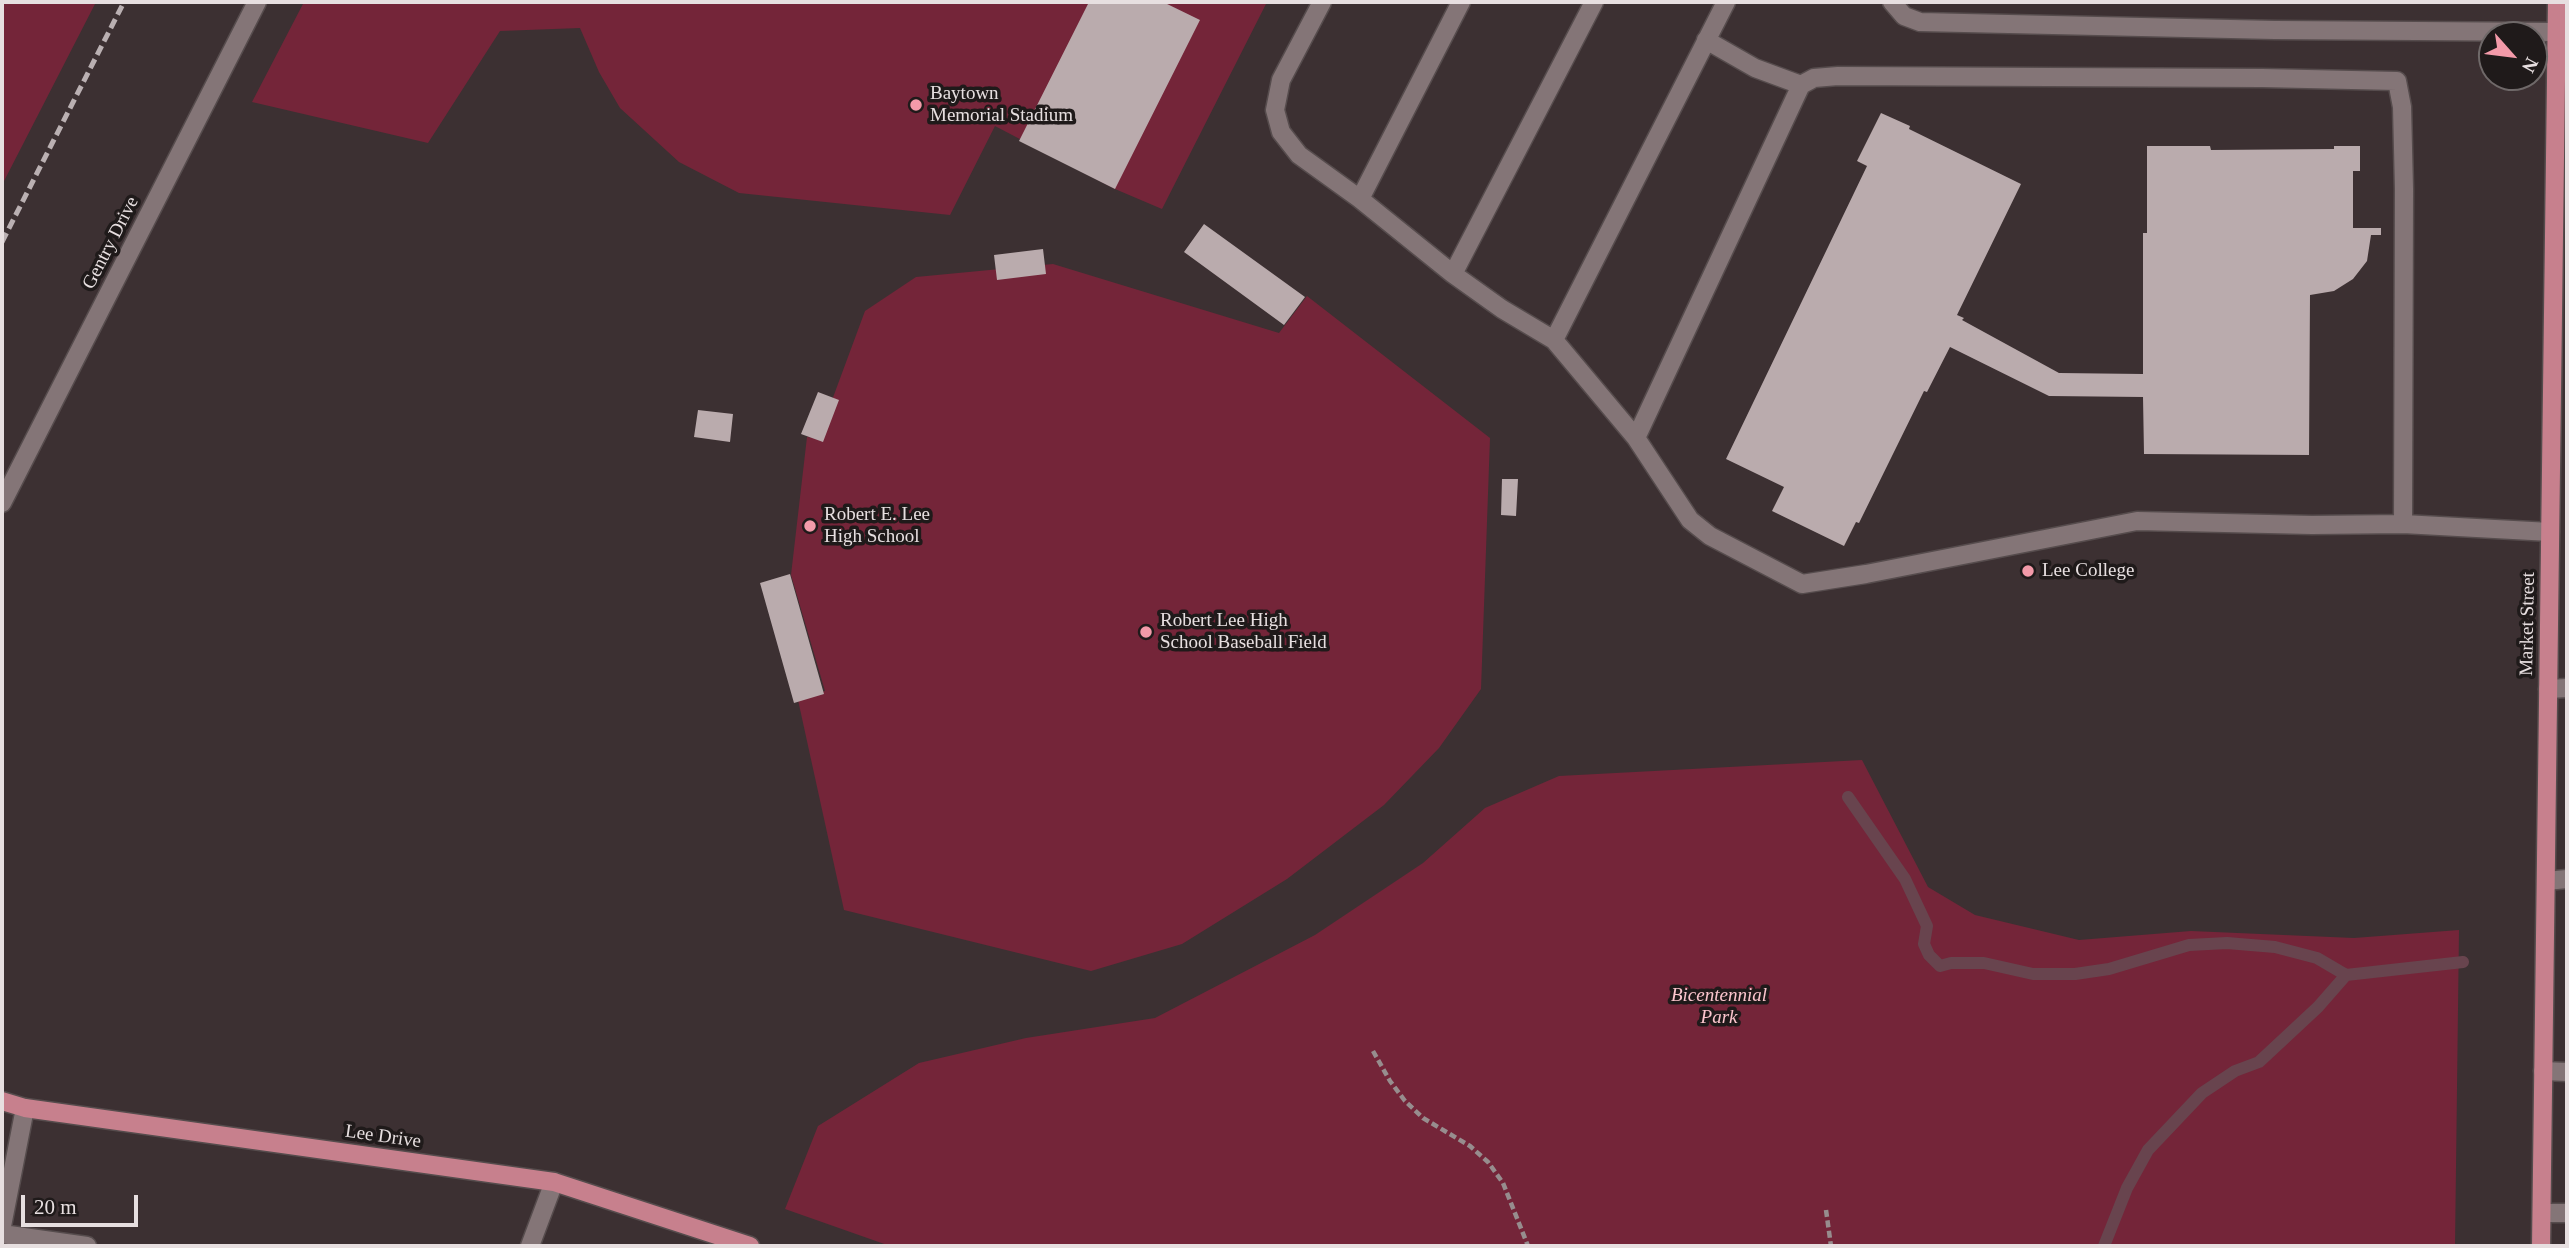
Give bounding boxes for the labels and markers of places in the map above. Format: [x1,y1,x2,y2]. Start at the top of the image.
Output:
place label: Baytown Memorial Stadium [930,83,1073,127]
marker: Baytown Memorial Stadium [908,97,924,113]
place label: Robert E. Lee High School [824,504,930,548]
marker: Robert E. Lee High School [802,518,818,534]
place label: Lee College [2042,560,2134,582]
marker: Lee College [2020,563,2036,579]
place label: Robert Lee High School Baseball Field [1160,610,1327,654]
marker: Robert Lee High School Baseball Field [1138,624,1154,640]

